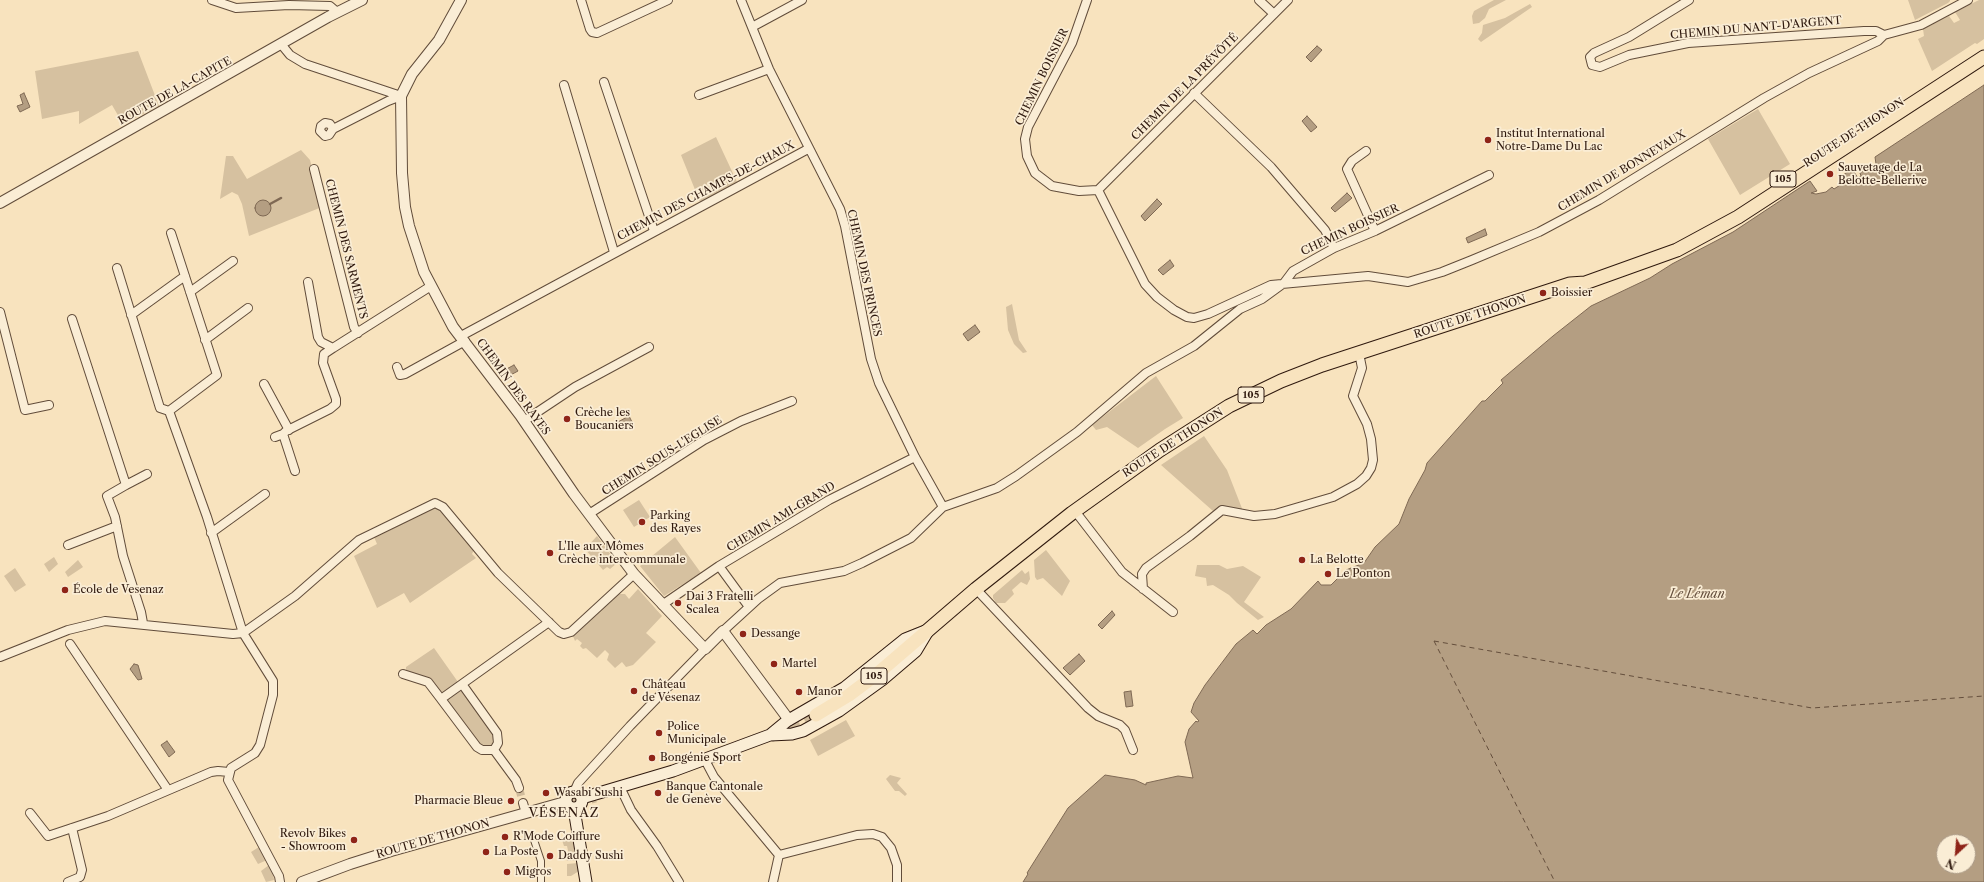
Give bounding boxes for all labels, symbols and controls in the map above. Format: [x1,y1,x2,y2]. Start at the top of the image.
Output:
street label: CHEMIN DU NANT-D'ARGENT [1670,14,1842,42]
street label: CHEMIN BOISSIER [1013,26,1071,128]
street label: CHEMIN DE LA PRÉVÔTÉ [1129,31,1241,143]
street label: ROUTE DE LA-CAPITE [116,54,234,128]
street label: ROUTE DE THONON [1801,96,1907,170]
place label: Institut International Notre-Dame Du Lac [1496,127,1605,153]
street label: CHEMIN DE BONNEVAUX [1556,128,1688,214]
marker: Institut International Notre-Dame Du Lac [1483,135,1493,145]
street label: CHEMIN DES CHAMPS-DE-CHAUX [615,139,797,243]
place label: Sauvetage de La Belotte-Bellerive [1838,161,1927,187]
marker: Sauvetage de La Belotte-Bellerive [1825,169,1835,179]
road number: 105 [1770,171,1796,187]
street label: CHEMIN DES SARMENTS [322,178,370,320]
street label: CHEMIN BOISSIER [1299,202,1401,258]
street label: CHEMIN DES PRINCES [844,208,884,338]
place label: Boissier [1551,286,1592,300]
marker: Boissier [1538,288,1548,298]
street label: ROUTE DE THONON [1412,293,1528,341]
street label: CHEMIN DES RAYES [474,336,552,438]
road number: 105 [1238,387,1264,403]
place label: Crèche les Boucaniers [575,406,634,432]
street label: ROUTE DE THONON [1120,406,1226,480]
marker: Crèche les Boucaniers [562,414,572,424]
street label: CHEMIN SOUS-L'EGLISE [600,414,724,498]
street label: CHEMIN AMI-GRAND [724,479,838,555]
place label: Parking des Rayes [650,509,701,535]
marker: Parking des Rayes [637,517,647,527]
place label: L'Ile aux Mômes Crèche intercommunale [558,540,686,566]
marker: L'Ile aux Mômes Crèche intercommunale [545,548,555,558]
place label: La Belotte [1310,553,1364,567]
marker: La Belotte [1297,555,1307,565]
place label: Le Ponton [1336,567,1390,581]
marker: Le Ponton [1323,569,1333,579]
place label: École de Vesenaz [73,583,164,597]
marker: École de Vesenaz [60,585,70,595]
water label: Le Léman [1669,588,1725,602]
place label: Dai 3 Fratelli Scalea [686,590,753,616]
marker: Dai 3 Fratelli Scalea [673,598,683,608]
place label: Dessange [751,627,800,641]
marker: Dessange [738,629,748,639]
place label: Martel [782,657,817,671]
marker: Martel [769,659,779,669]
road number: 105 [861,668,887,684]
place label: Château de Vésenaz [642,678,700,704]
place label: Manor [807,685,842,699]
marker: Château de Vésenaz [629,686,639,696]
marker: Manor [794,687,804,697]
place label: Police Municipale [667,720,726,746]
marker: Police Municipale [654,728,664,738]
place label: Bongénie Sport [660,751,741,765]
marker: Bongénie Sport [647,753,657,763]
place label: Banque Cantonale de Genève [666,780,763,806]
place label: Wasabi Sushi [554,786,623,800]
marker: Wasabi Sushi [541,788,551,798]
marker: Banque Cantonale de Genève [653,788,663,798]
place label: Pharmacie Bleue [414,794,503,808]
marker: Pharmacie Bleue [506,796,516,806]
district label: VÉSENAZ [528,805,600,821]
street label: ROUTE DE THONON [375,817,491,861]
place label: Revolv Bikes - Showroom [280,827,346,853]
place label: R'Mode Coiffure [513,830,600,844]
marker: R'Mode Coiffure [500,832,510,842]
north arrow [1936,834,1976,874]
marker: Revolv Bikes - Showroom [349,835,359,845]
place label: La Poste [494,845,538,859]
marker: La Poste [481,847,491,857]
place label: Daddy Sushi [558,849,623,863]
marker: Daddy Sushi [545,851,555,861]
text: N [1944,855,1959,872]
place label: Migros [515,865,551,879]
marker: Migros [502,867,512,877]

